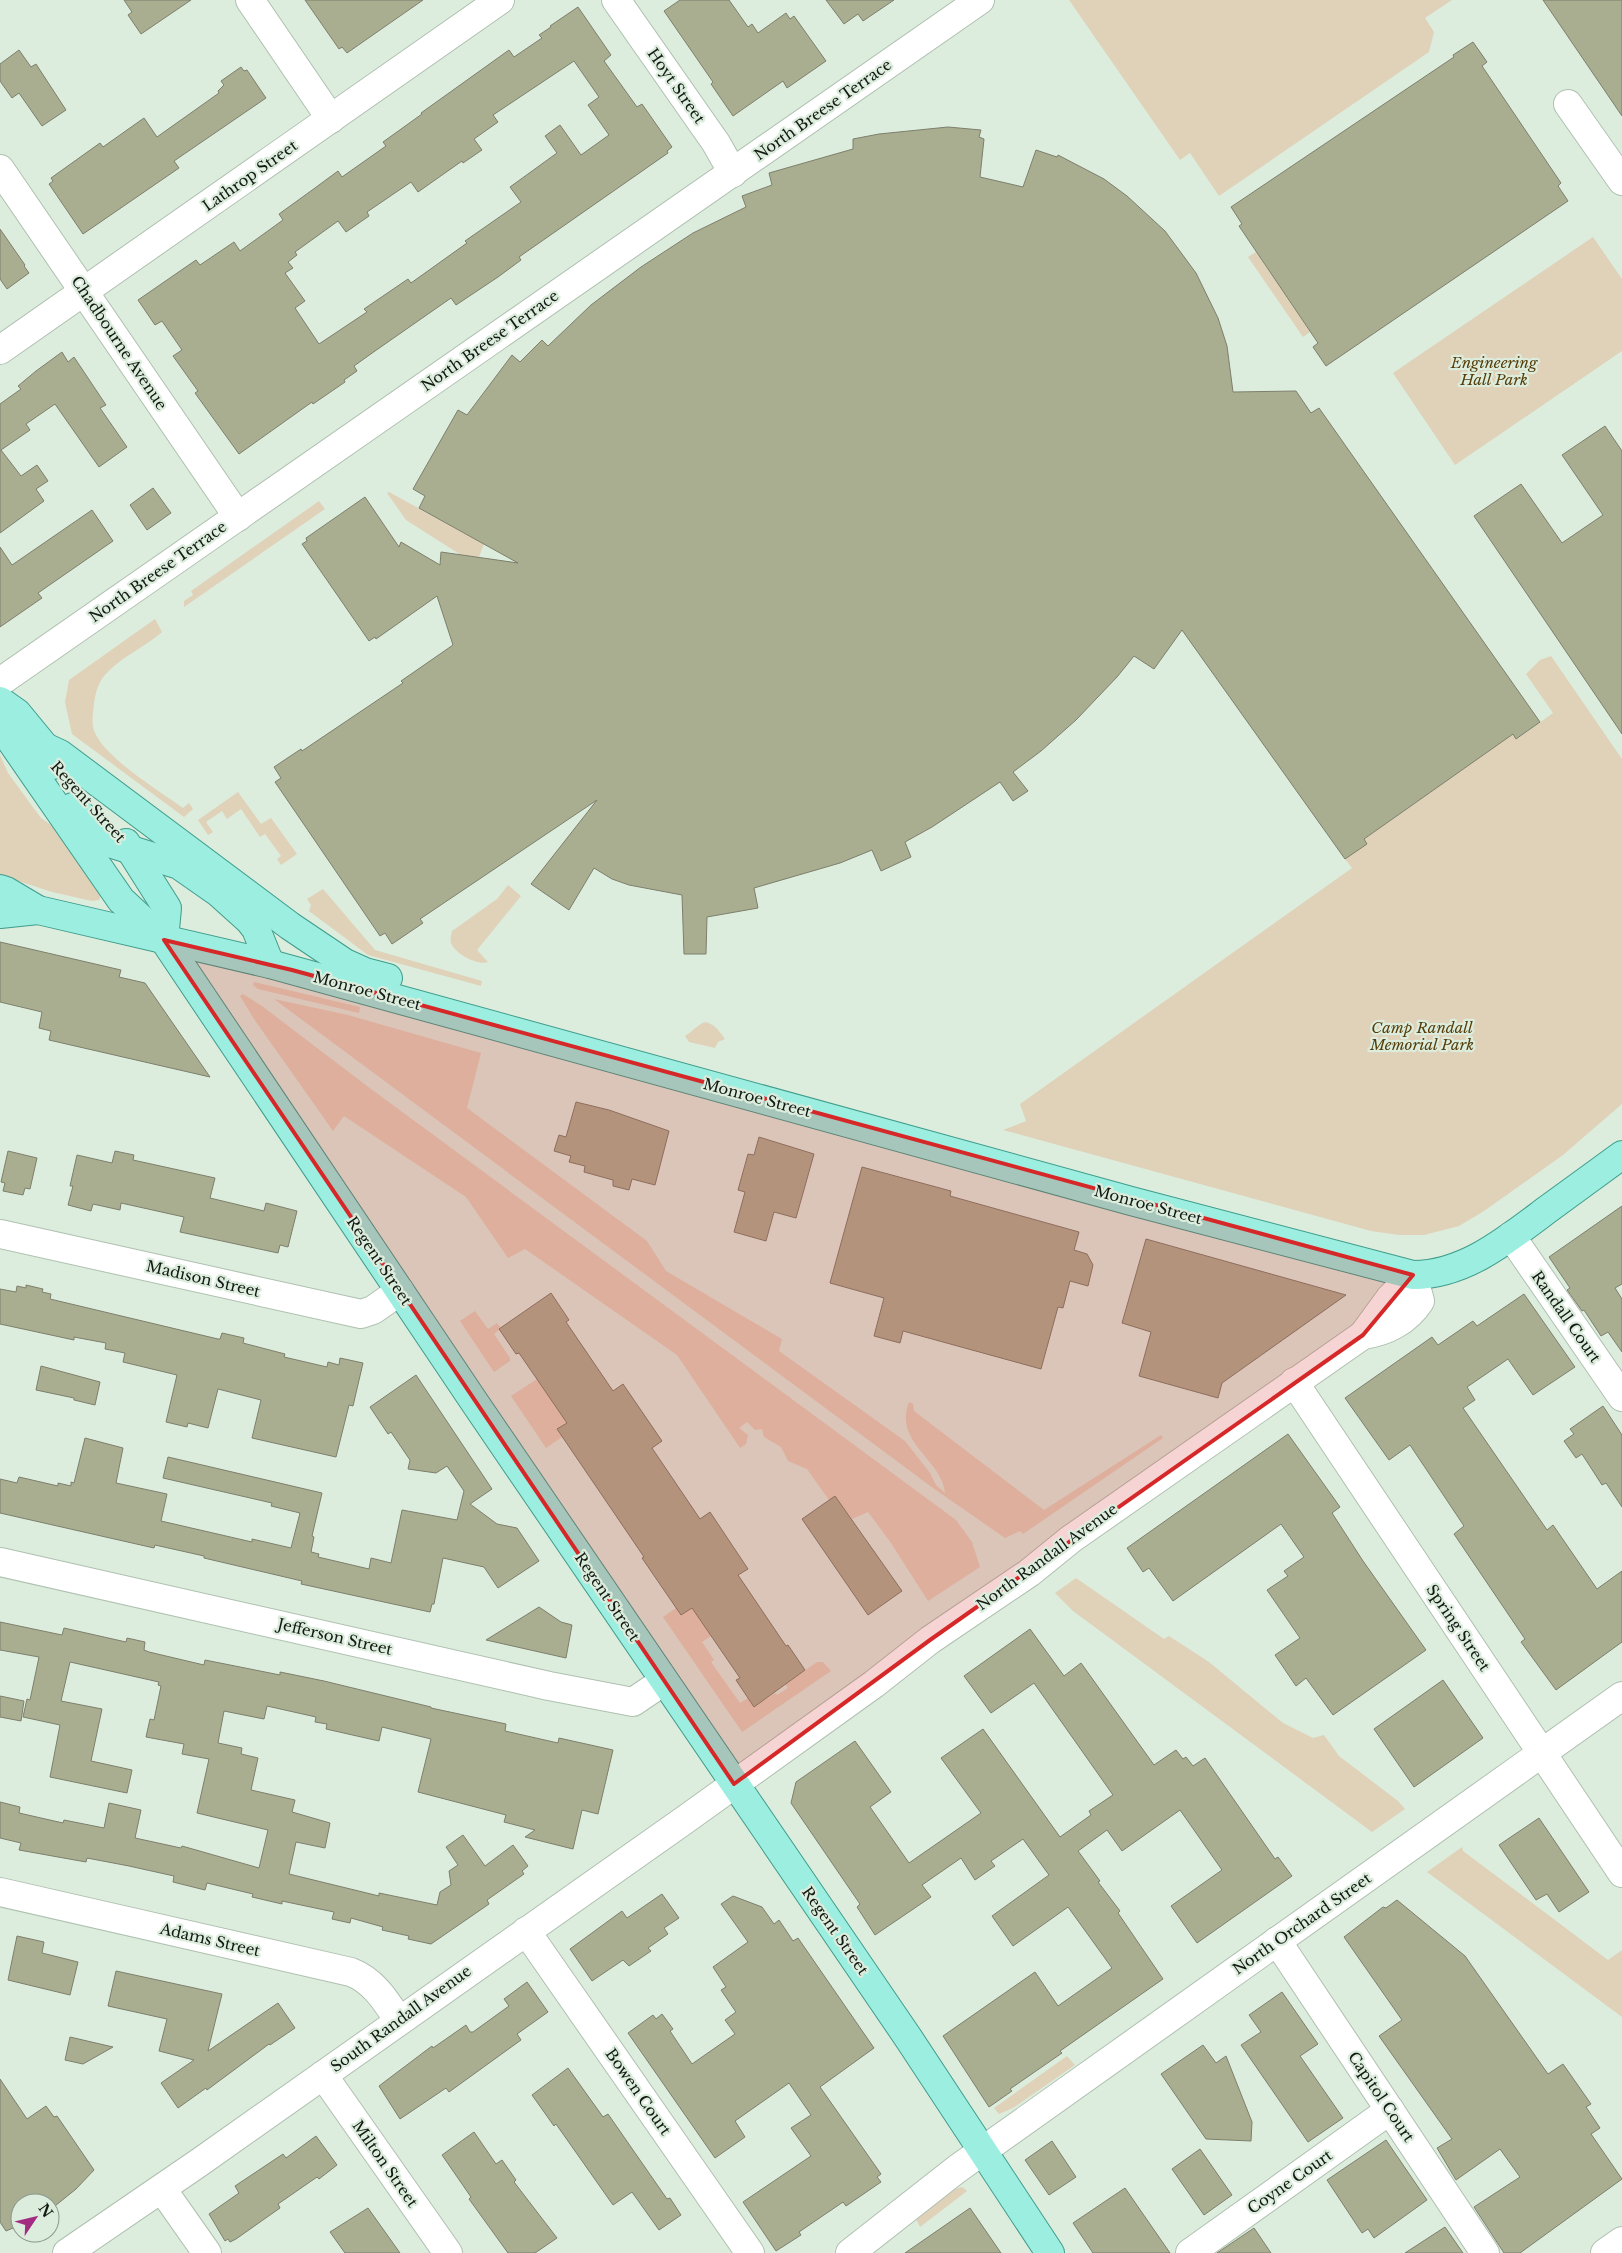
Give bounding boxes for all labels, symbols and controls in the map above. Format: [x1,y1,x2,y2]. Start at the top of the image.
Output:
street label: Hoyt Street [643,44,710,127]
street label: North Breese Terrace [750,55,895,164]
street label: Lathrop Street [199,136,301,215]
street label: Chadbourne Avenue [68,272,171,413]
street label: North Breese Terrace [417,286,562,395]
park label: Engineering Hall Park [1450,353,1538,389]
street label: North Breese Terrace [85,517,230,626]
street label: Regent Street [47,757,130,847]
street label: Monroe Street [311,967,423,1014]
park label: Camp Randall Memorial Park [1369,1018,1474,1054]
street label: Monroe Street [701,1074,813,1121]
street label: Monroe Street [1092,1181,1204,1228]
street label: Regent Street [343,1213,416,1309]
street label: Madison Street [144,1256,262,1301]
street label: Randall Court [1528,1267,1605,1367]
street label: North Randall Avenue [972,1499,1121,1614]
street label: Regent Street [571,1549,644,1645]
street label: Spring Street [1422,1581,1495,1675]
street label: Jefferson Street [274,1614,395,1659]
street label: North Orchard Street [1229,1868,1375,1979]
street label: Regent Street [798,1883,873,1979]
street label: Adams Street [157,1919,262,1960]
street label: South Randall Avenue [327,1961,475,2076]
street label: Bowen Court [602,2045,675,2139]
street label: Capitol Court [1344,2048,1419,2146]
street label: Milton Street [348,2117,423,2211]
street label: Coyne Court [1244,2145,1336,2218]
north arrow [10,2193,60,2243]
text: N [34,2200,57,2221]

